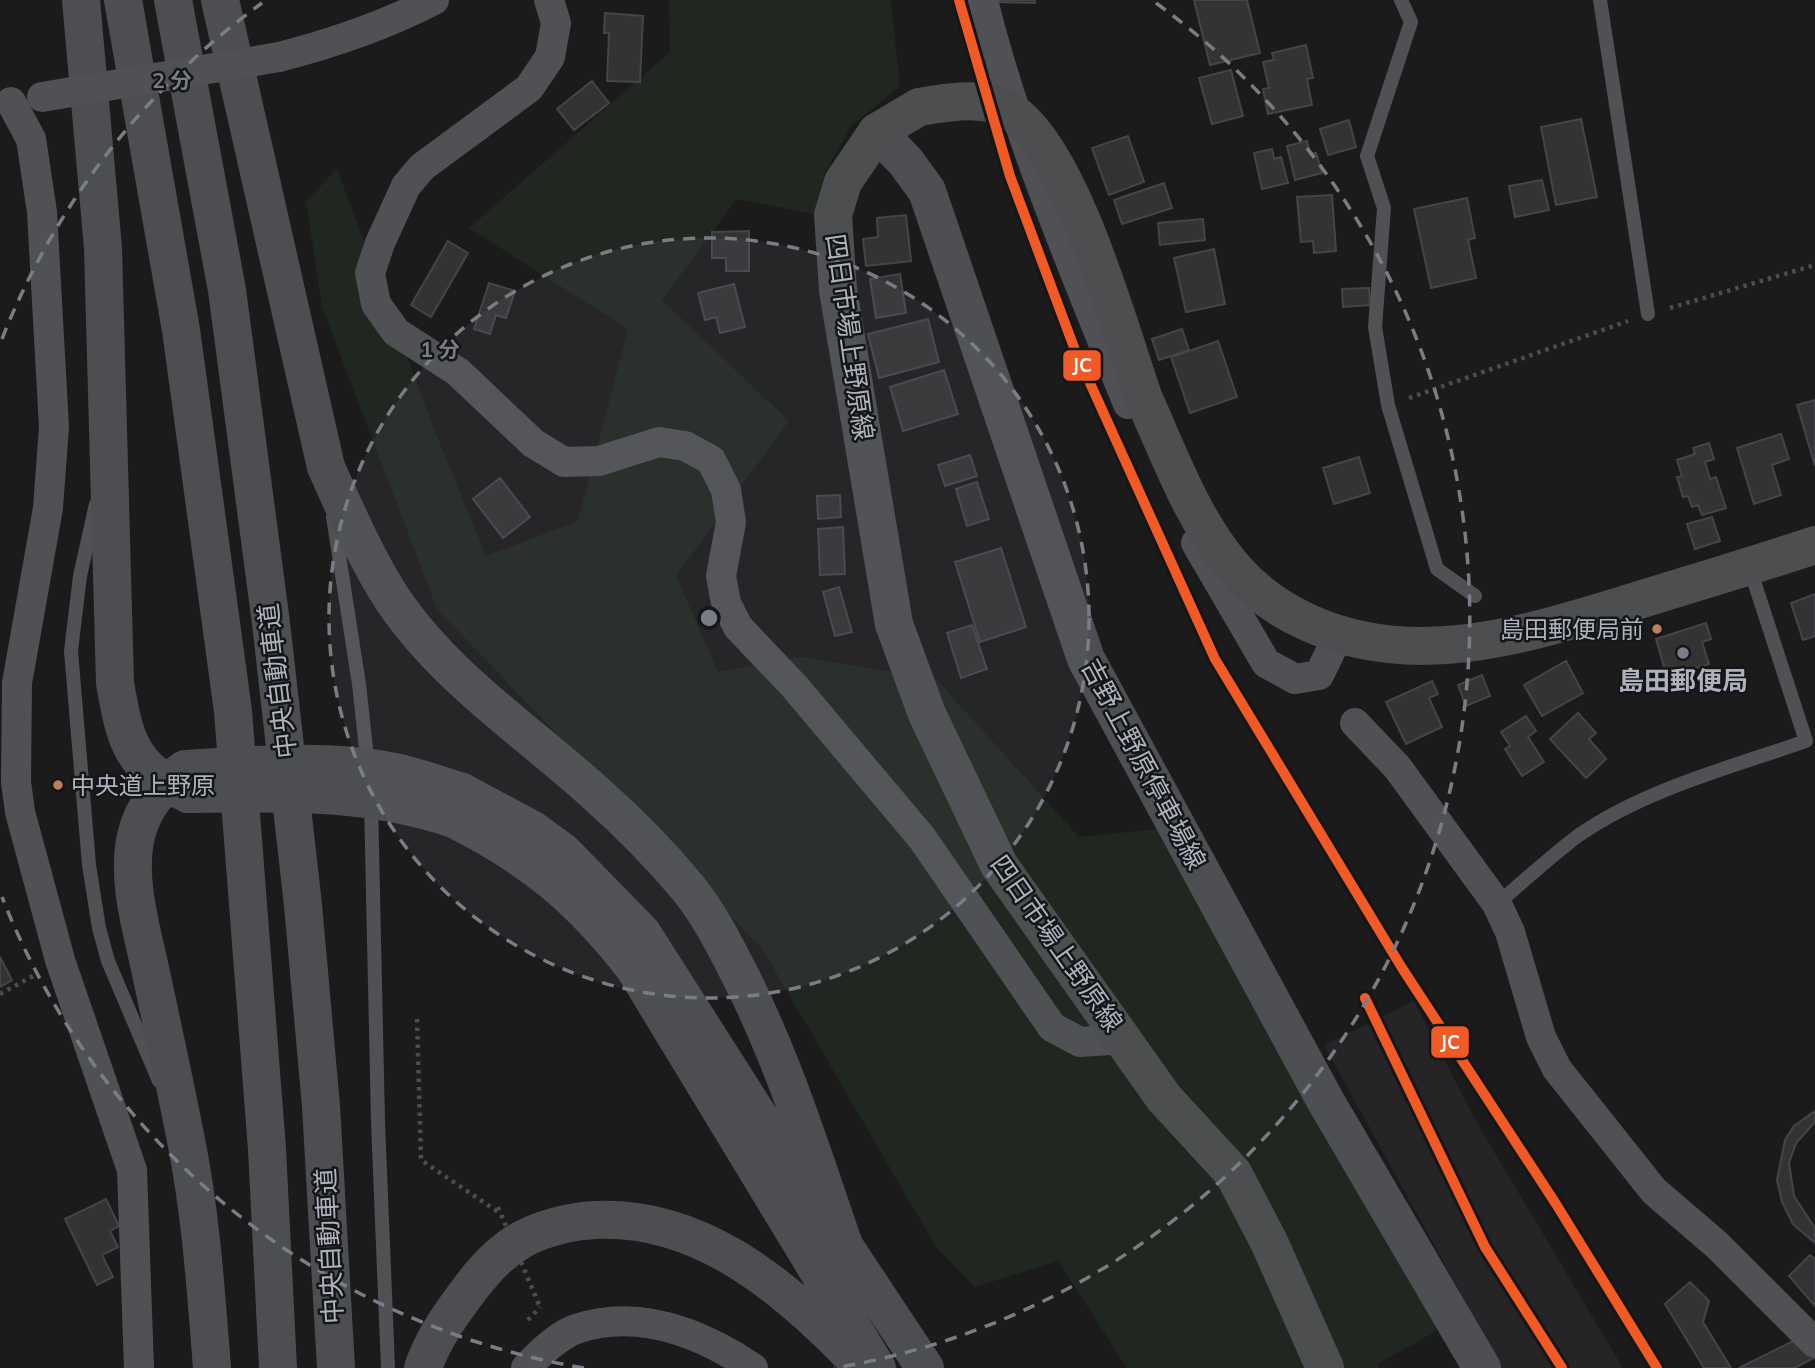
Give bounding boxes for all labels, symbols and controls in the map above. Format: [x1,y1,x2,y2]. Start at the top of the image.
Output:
text: 2 分 [152,67,192,93]
street label: 四日市場上野原線 [819,232,881,442]
text: 1 分 [420,336,460,362]
line badge: JC [1062,349,1102,382]
text: JC [1072,353,1092,377]
street label: 中央自動車道 [251,602,303,760]
centre of rings [697,606,721,630]
place label: 島田郵便局前 [1500,614,1644,644]
marker: 島田郵便局前 [1650,622,1664,636]
marker: 島田郵便局 [1675,645,1691,661]
street label: 吉野上野原停車場線 [1074,653,1214,875]
place label: 島田郵便局 [1618,664,1748,697]
place label: 中央道上野原 [71,770,215,800]
marker: 中央道上野原 [51,778,65,792]
street label: 四日市場上野原線 [984,848,1130,1038]
line badge: JC [1430,1025,1470,1059]
text: JC [1440,1030,1460,1054]
street label: 中央自動車道 [308,1167,350,1325]

